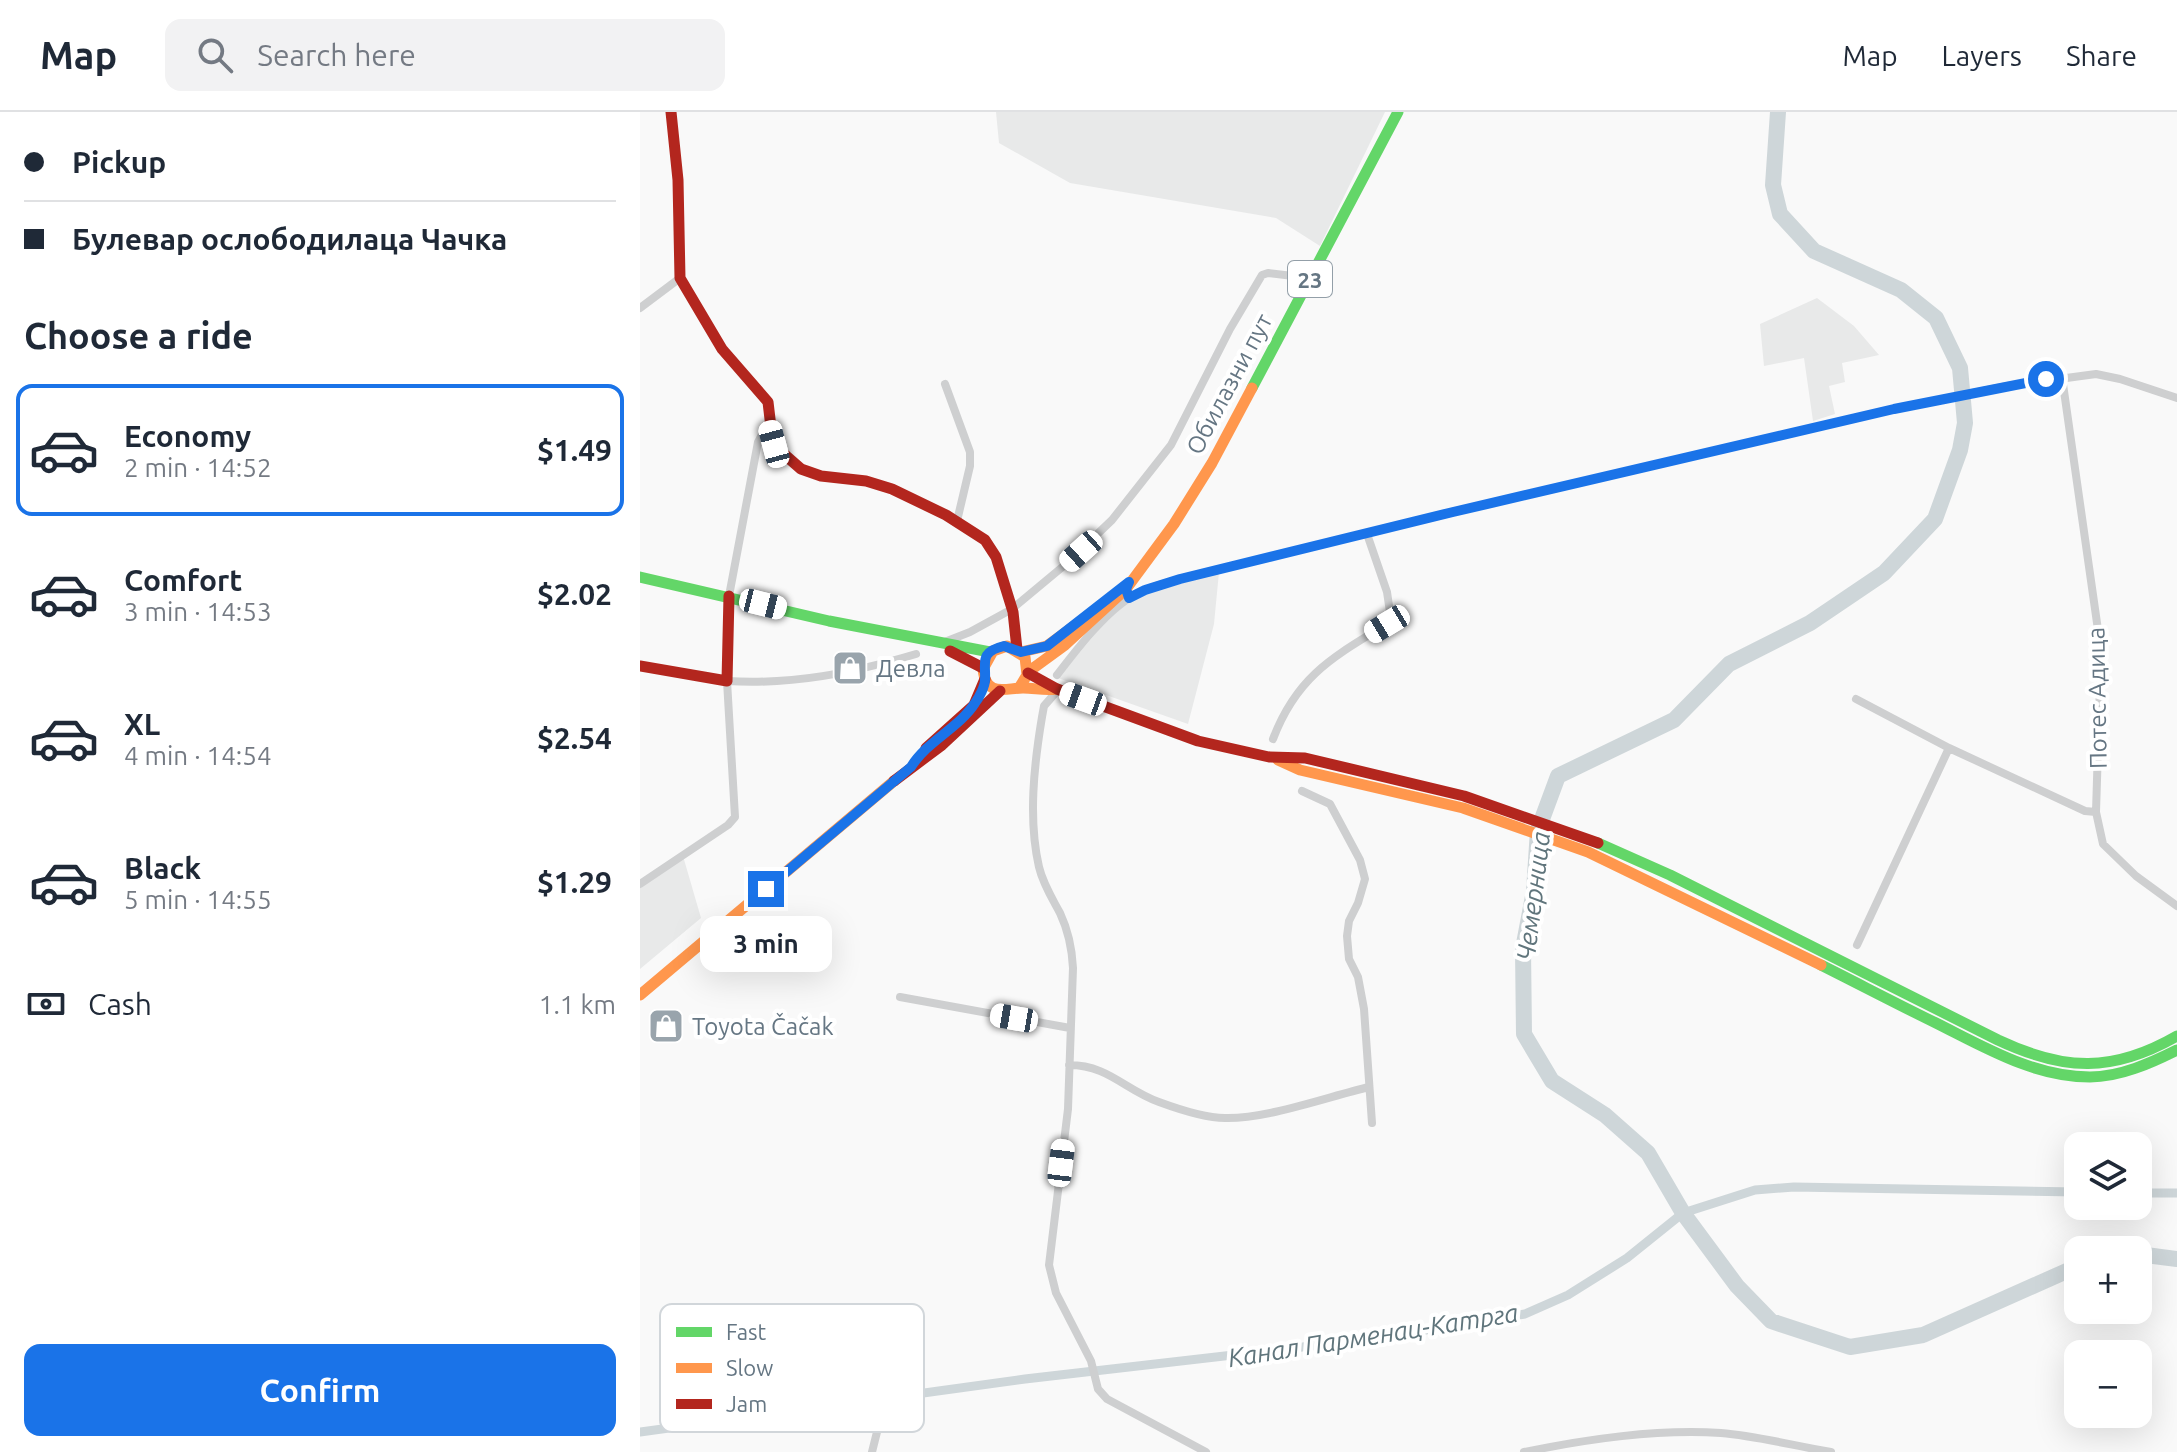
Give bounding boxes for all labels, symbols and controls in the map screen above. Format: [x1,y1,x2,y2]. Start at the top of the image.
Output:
search box [165,19,725,91]
icon: search [193,33,237,77]
text: Map [40,34,117,76]
text: Search here [257,38,416,72]
text: Map [1842,40,1898,71]
text: Layers [1942,40,2022,71]
text: Share [2066,40,2137,71]
text: Pickup [72,145,166,179]
text: Булевар ослободилаца Чачка [72,222,507,256]
road number: 23 [1288,261,1332,297]
street label: Обилазни пут [1181,309,1277,459]
text: Choose a ride [24,315,253,356]
route start [2028,361,2064,397]
icon: car [28,414,100,486]
car [756,418,792,470]
text: Economy [124,419,251,453]
text: $1.49 [537,433,612,467]
text: 2 min · 14:52 [124,453,272,482]
car [1055,526,1107,576]
icon: car [28,558,100,630]
text: Comfort [124,563,242,597]
text: $2.02 [537,577,612,611]
car [737,587,789,621]
text: 3 min · 14:53 [124,597,272,626]
car [1360,601,1414,647]
street label: Потес Адица [2082,627,2112,769]
shop icon: Девла [831,649,869,687]
place label: Девла [876,655,946,682]
car [1056,680,1110,718]
icon: car [28,702,100,774]
text: XL [124,707,160,741]
text: $2.54 [537,721,612,755]
text: 4 min · 14:54 [124,741,272,770]
water label: Чемерница [1511,830,1555,962]
icon: car [28,846,100,918]
text: Black [124,851,201,885]
text: $1.29 [537,865,612,899]
route end [748,871,784,907]
text: 5 min · 14:55 [124,885,272,914]
callout: 3 min [700,917,832,973]
text: 3 min [733,929,799,958]
icon: cash [24,982,68,1026]
text: Cash [88,987,152,1021]
text: 1.1 km [539,990,616,1019]
car [988,1002,1040,1034]
shop icon: Toyota Čačak [647,1007,685,1045]
place label: Toyota Čačak [692,1012,834,1040]
map controls [2064,1132,2152,1428]
button: layers [2064,1132,2152,1220]
car [1046,1138,1076,1188]
button: + [2064,1236,2152,1324]
water label: Канал Парменац-Катрга [1226,1298,1520,1372]
legend [660,1304,924,1432]
text: Fast [726,1319,767,1344]
button: − [2064,1340,2152,1428]
button: Confirm [24,1344,616,1436]
text: Slow [726,1355,773,1380]
text: Jam [726,1391,767,1416]

